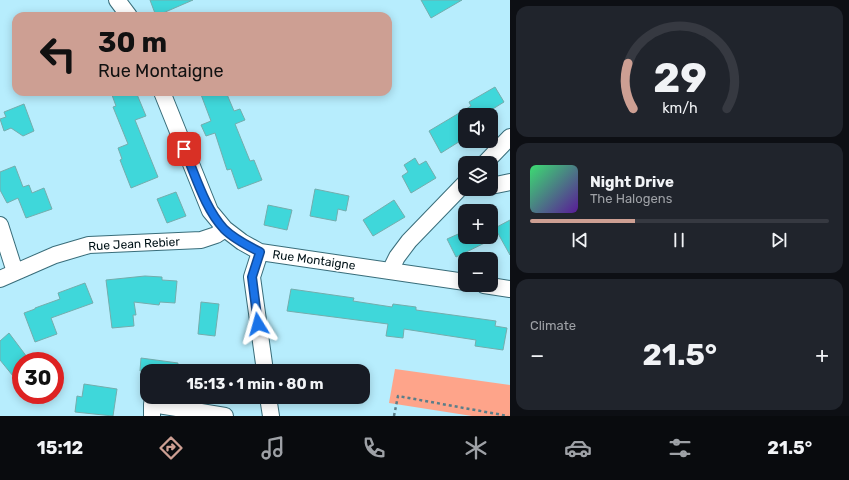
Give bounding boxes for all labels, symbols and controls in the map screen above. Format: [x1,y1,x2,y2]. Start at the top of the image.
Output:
text: 30 m [98,26,167,59]
icon: left [32,28,84,80]
text: 29 [653,53,706,102]
text: Rue Montaigne [98,60,224,82]
text: km/h [662,100,697,117]
map controls [458,108,498,292]
button: sound [458,108,498,148]
pin [167,132,201,166]
icon: arrive [173,138,195,160]
button: layers [458,156,498,196]
text: Night Drive [590,173,674,191]
text: The Halogens [590,191,672,206]
button: + [458,204,498,244]
icon: previous [569,229,591,251]
icon: pause [668,229,690,251]
icon: next [768,229,790,251]
street label: Rue Jean Rebier [88,235,181,253]
street label: Rue Montaigne [272,247,357,273]
button: − [458,252,498,292]
position arrow [237,303,279,345]
text: Climate [530,318,576,333]
text: 21.5° [642,337,717,373]
text: − [530,342,544,369]
text: + [815,342,829,369]
speed limit sign: 30 [12,352,64,404]
text: 15:13 · 1 min · 80 m [186,375,324,393]
icon: directions [157,434,185,462]
icon: music [259,434,287,462]
icon: phone [360,434,388,462]
icon: climate [462,434,490,462]
icon: car [564,434,592,462]
icon: filters [666,434,694,462]
text: 15:12 [37,437,83,459]
text: 21.5° [767,437,812,459]

